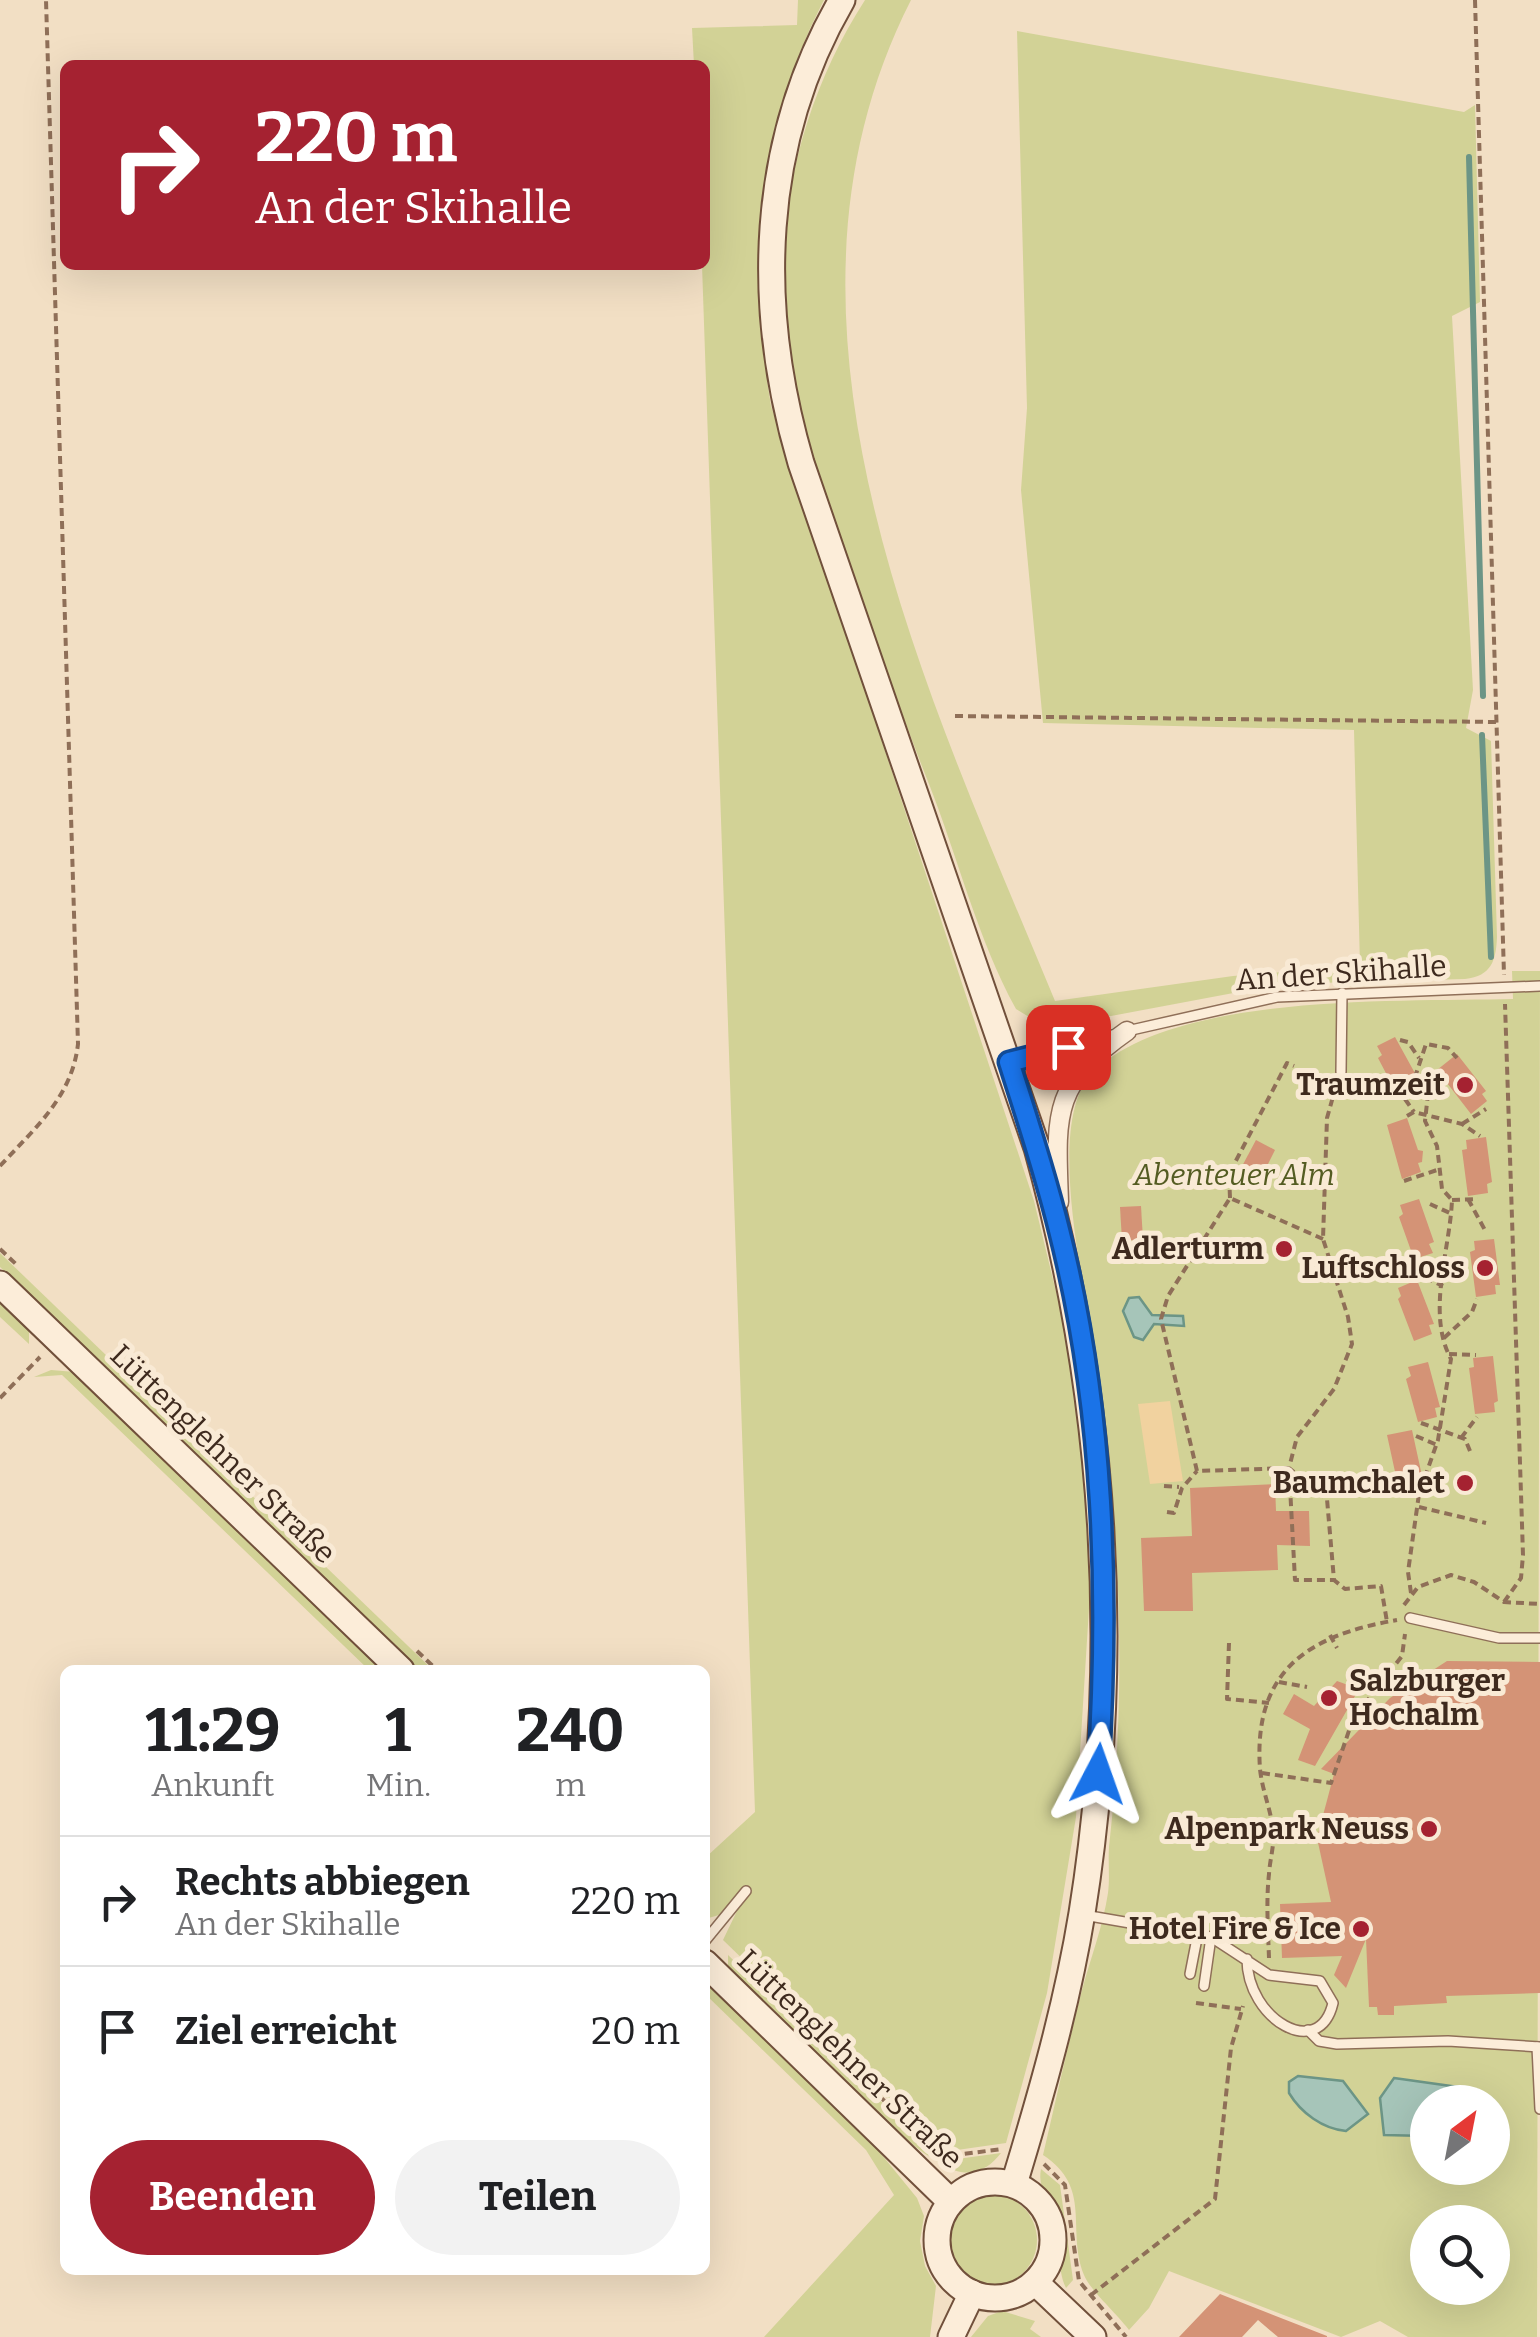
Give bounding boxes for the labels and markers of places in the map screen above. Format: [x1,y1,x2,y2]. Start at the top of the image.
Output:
pin [1026,1005,1111,1090]
place label: Traumzeit [1296,1067,1445,1103]
marker: Traumzeit [1454,1074,1476,1096]
place label: Adlerturm [1112,1231,1264,1267]
marker: Adlerturm [1273,1238,1295,1260]
place label: Luftschloss [1301,1250,1465,1286]
marker: Luftschloss [1474,1257,1496,1279]
place label: Baumchalet [1273,1465,1445,1501]
marker: Baumchalet [1454,1472,1476,1494]
place label: Salzburger Hochalm [1349,1663,1505,1733]
marker: Salzburger Hochalm [1318,1687,1340,1709]
place label: Alpenpark Neuss [1165,1811,1409,1847]
marker: Alpenpark Neuss [1418,1818,1440,1840]
place label: Hotel Fire & Ice [1129,1911,1341,1947]
marker: Hotel Fire & Ice [1350,1918,1372,1940]

